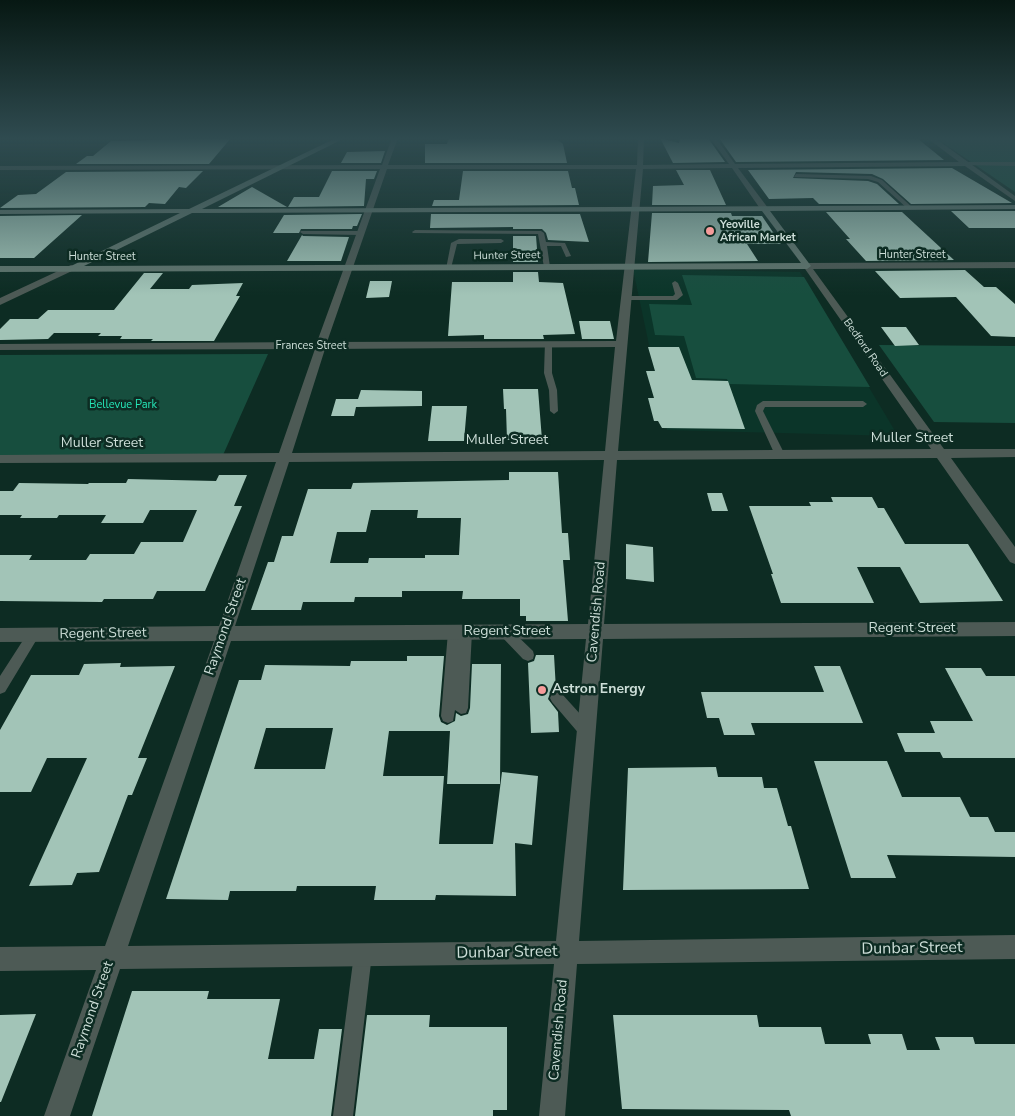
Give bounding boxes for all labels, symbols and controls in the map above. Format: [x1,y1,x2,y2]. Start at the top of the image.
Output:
place label: Yeoville African Market [720,218,796,244]
marker: Yeoville African Market [704,225,716,237]
street label: Hunter Street [878,248,946,262]
street label: Hunter Street [473,249,541,263]
street label: Hunter Street [68,250,136,264]
street label: Bedford Road [840,316,890,380]
street label: Frances Street [276,339,346,353]
park label: Bellevue Park [89,398,157,412]
street label: Muller Street [871,431,953,447]
street label: Muller Street [466,433,548,449]
street label: Muller Street [61,436,143,452]
street label: Cavendish Road [584,561,610,663]
street label: Raymond Street [202,576,250,678]
street label: Regent Street [869,621,955,637]
street label: Regent Street [464,624,550,640]
street label: Regent Street [59,625,147,643]
place label: Astron Energy [552,682,645,698]
marker: Astron Energy [536,684,548,696]
street label: Dunbar Street [861,939,963,959]
street label: Dunbar Street [456,943,558,963]
street label: Raymond Street [69,959,117,1061]
street label: Cavendish Road [546,979,572,1081]

